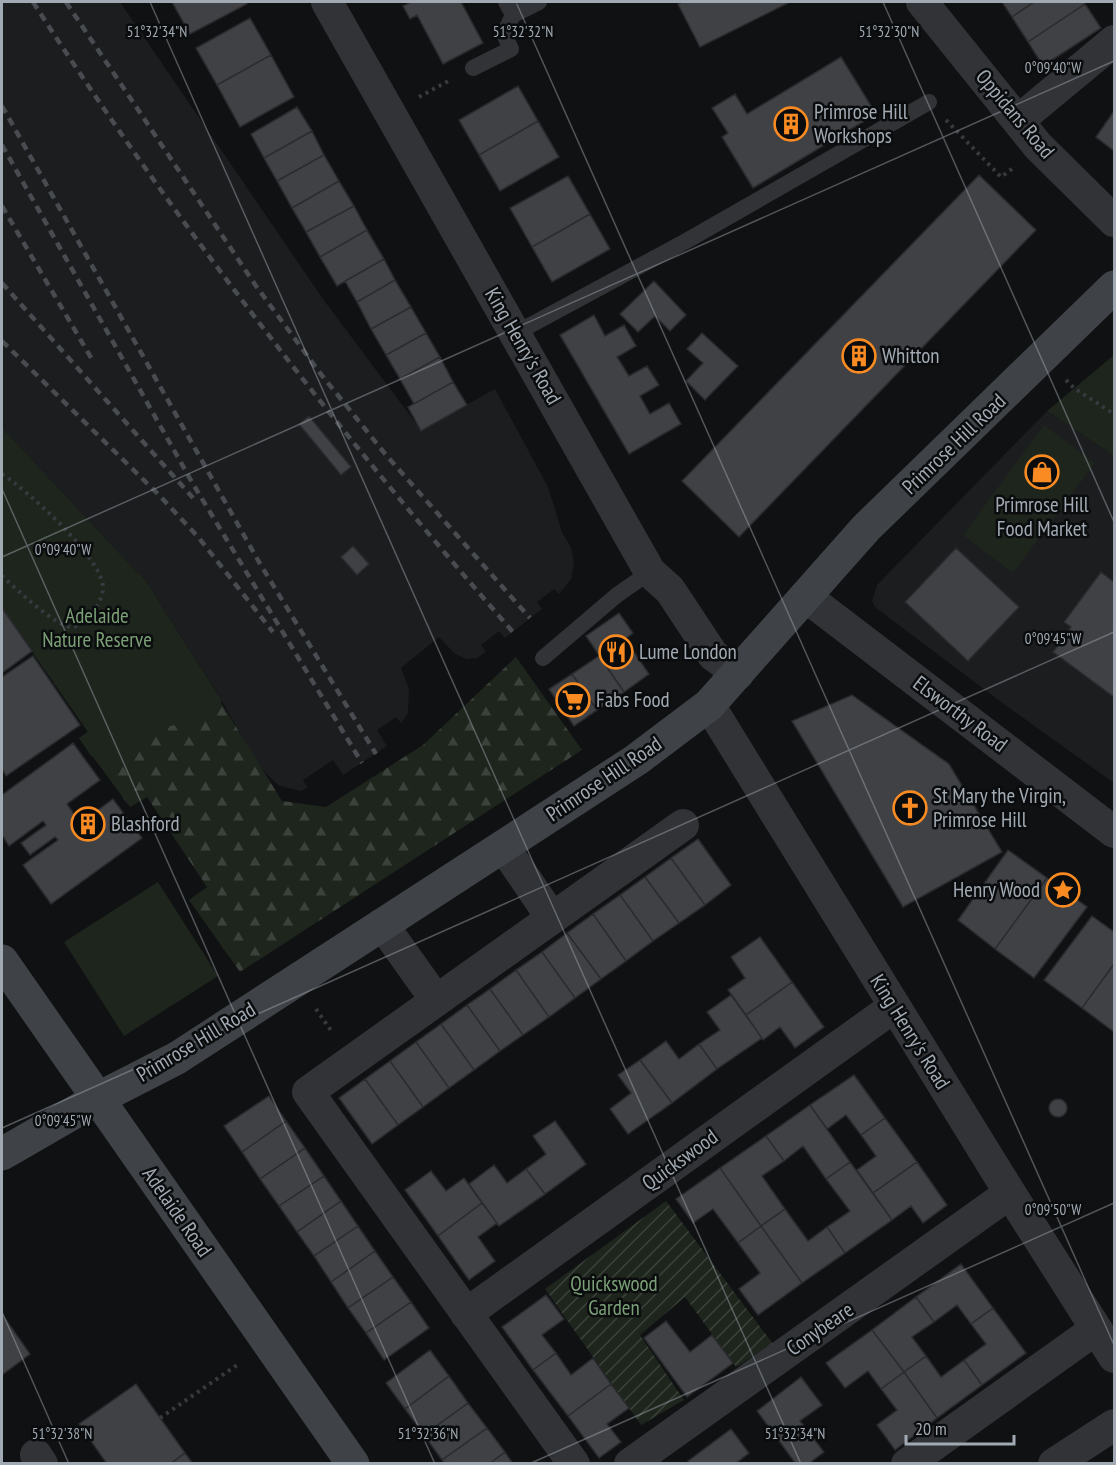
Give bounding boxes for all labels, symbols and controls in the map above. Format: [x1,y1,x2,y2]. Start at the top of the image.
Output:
text: 51°32'34"N [127,22,187,41]
text: 51°32'32"N [493,22,553,41]
text: 51°32'30"N [859,22,919,41]
text: 0°09'40"W [1025,58,1081,77]
street label: Oppidans Road [970,63,1061,164]
place label: Primrose Hill Workshops [814,98,908,149]
building icon: Primrose Hill Workshops [773,106,809,142]
street label: King Henry's Road [479,282,568,409]
building icon: Whitton [841,338,877,374]
place label: Whitton [882,342,940,369]
street label: Primrose Hill Road [896,387,1011,500]
shop icon: Primrose Hill Food Market [1024,454,1060,490]
place label: Primrose Hill Food Market [995,491,1089,542]
text: 0°09'40"W [35,540,91,559]
park label: Adelaide Nature Reserve [42,602,152,653]
text: 0°09'45"W [1025,629,1081,648]
restaurant icon: Lume London [598,634,634,670]
place label: Lume London [639,638,737,665]
street label: Elsworthy Road [908,669,1013,758]
supermarket icon: Fabs Food [555,682,591,718]
place label: Fabs Food [596,686,670,713]
street label: Primrose Hill Road [541,730,667,827]
place label: St Mary the Virgin, Primrose Hill [933,782,1066,833]
church icon: St Mary the Virgin, Primrose Hill [892,790,928,826]
building icon: Blashford [70,806,106,842]
place label: Blashford [111,810,180,837]
place icon: Henry Wood [1045,872,1081,908]
place label: Henry Wood [953,876,1040,903]
street label: King Henry's Road [864,969,956,1094]
street label: Primrose Hill Road [131,996,260,1088]
text: 0°09'45"W [35,1111,91,1130]
street label: Quickswood [636,1123,723,1196]
street label: Adelaide Road [137,1162,218,1262]
text: 0°09'50"W [1025,1200,1081,1219]
park label: Quickswood Garden [570,1270,658,1321]
street label: Conybeare [781,1296,859,1361]
scale bar [906,1408,1014,1446]
text: 20 m [915,1417,947,1440]
text: 51°32'38"N [32,1424,92,1443]
text: 51°32'36"N [398,1424,458,1443]
text: 51°32'34"N [765,1424,825,1443]

